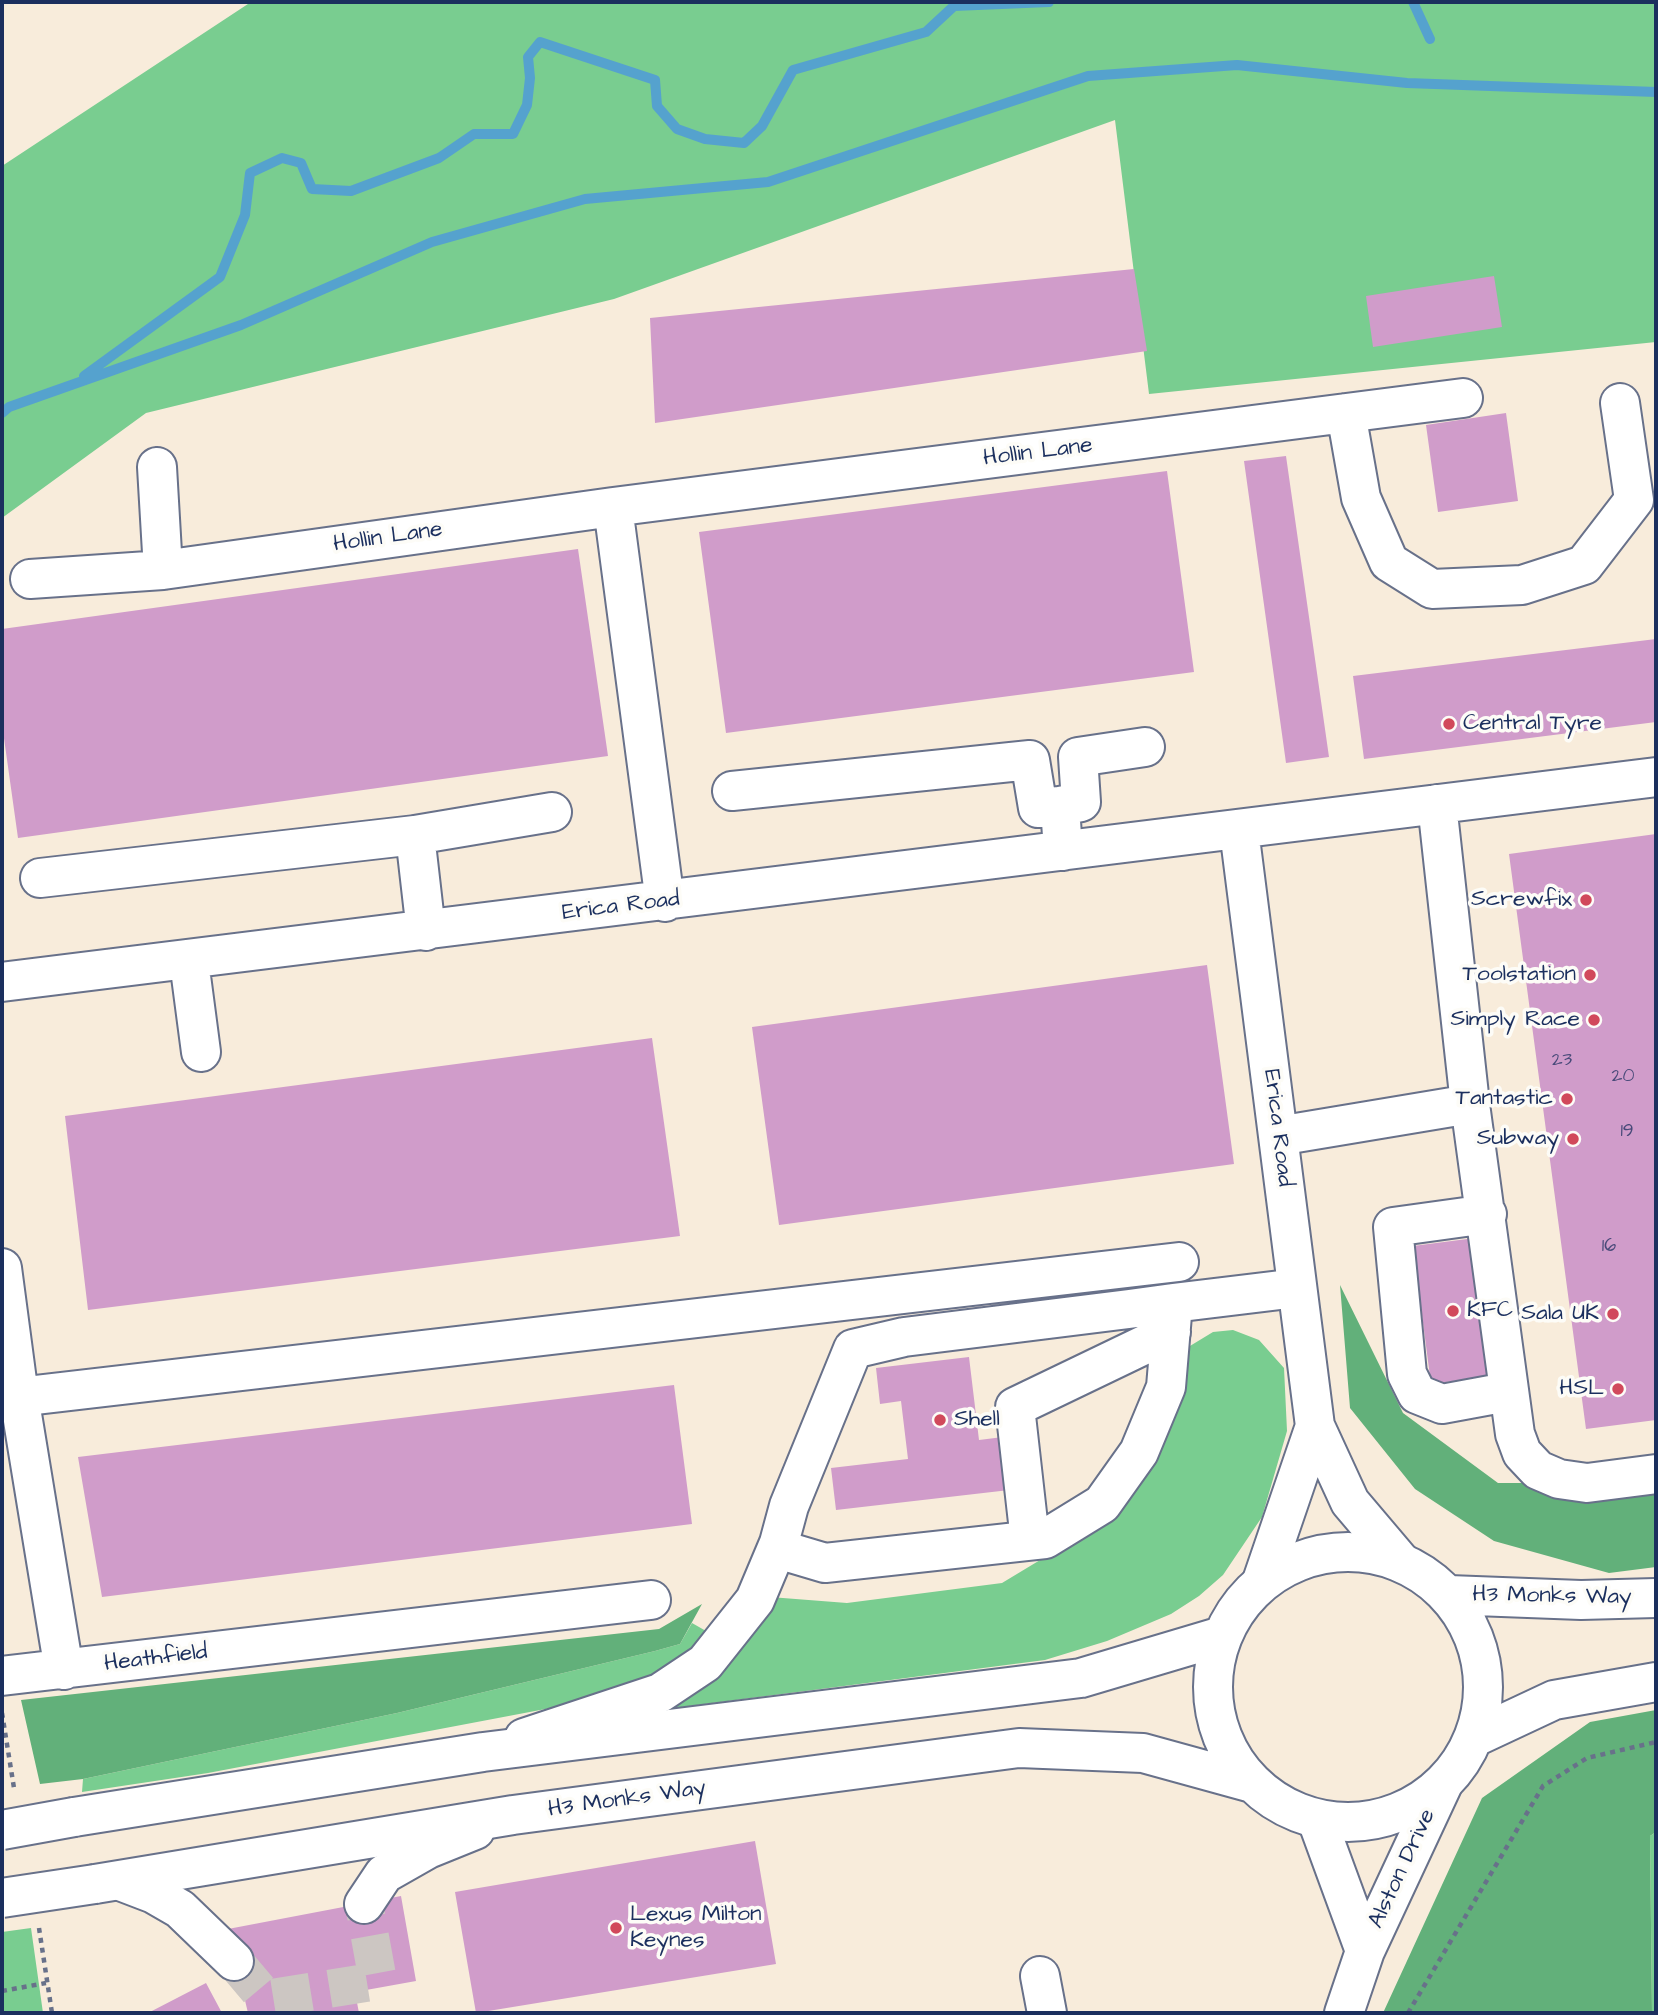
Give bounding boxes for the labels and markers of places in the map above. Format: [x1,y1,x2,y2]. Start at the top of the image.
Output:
place label: Central Tyre [1463,710,1602,738]
marker: Central Tyre [1441,716,1457,732]
place label: Screwfix [1471,886,1572,914]
marker: Screwfix [1578,892,1594,908]
place label: Toolstation [1462,961,1576,989]
marker: Toolstation [1582,967,1598,983]
place label: Simply Race [1450,1006,1580,1034]
marker: Simply Race [1586,1012,1602,1028]
place label: Tantastic [1456,1085,1553,1113]
marker: Tantastic [1559,1091,1575,1107]
place label: Subway [1477,1125,1559,1153]
marker: Subway [1565,1131,1581,1147]
place label: KFC [1467,1297,1513,1325]
place label: Sala UK [1521,1300,1599,1328]
marker: KFC [1445,1303,1461,1319]
marker: Sala UK [1605,1306,1621,1322]
place label: HSL [1559,1375,1604,1403]
marker: HSL [1610,1381,1626,1397]
place label: Shell [954,1406,1000,1434]
marker: Shell [932,1412,948,1428]
place label: Lexus Milton Keynes [630,1901,761,1955]
marker: Lexus Milton Keynes [608,1920,624,1936]

